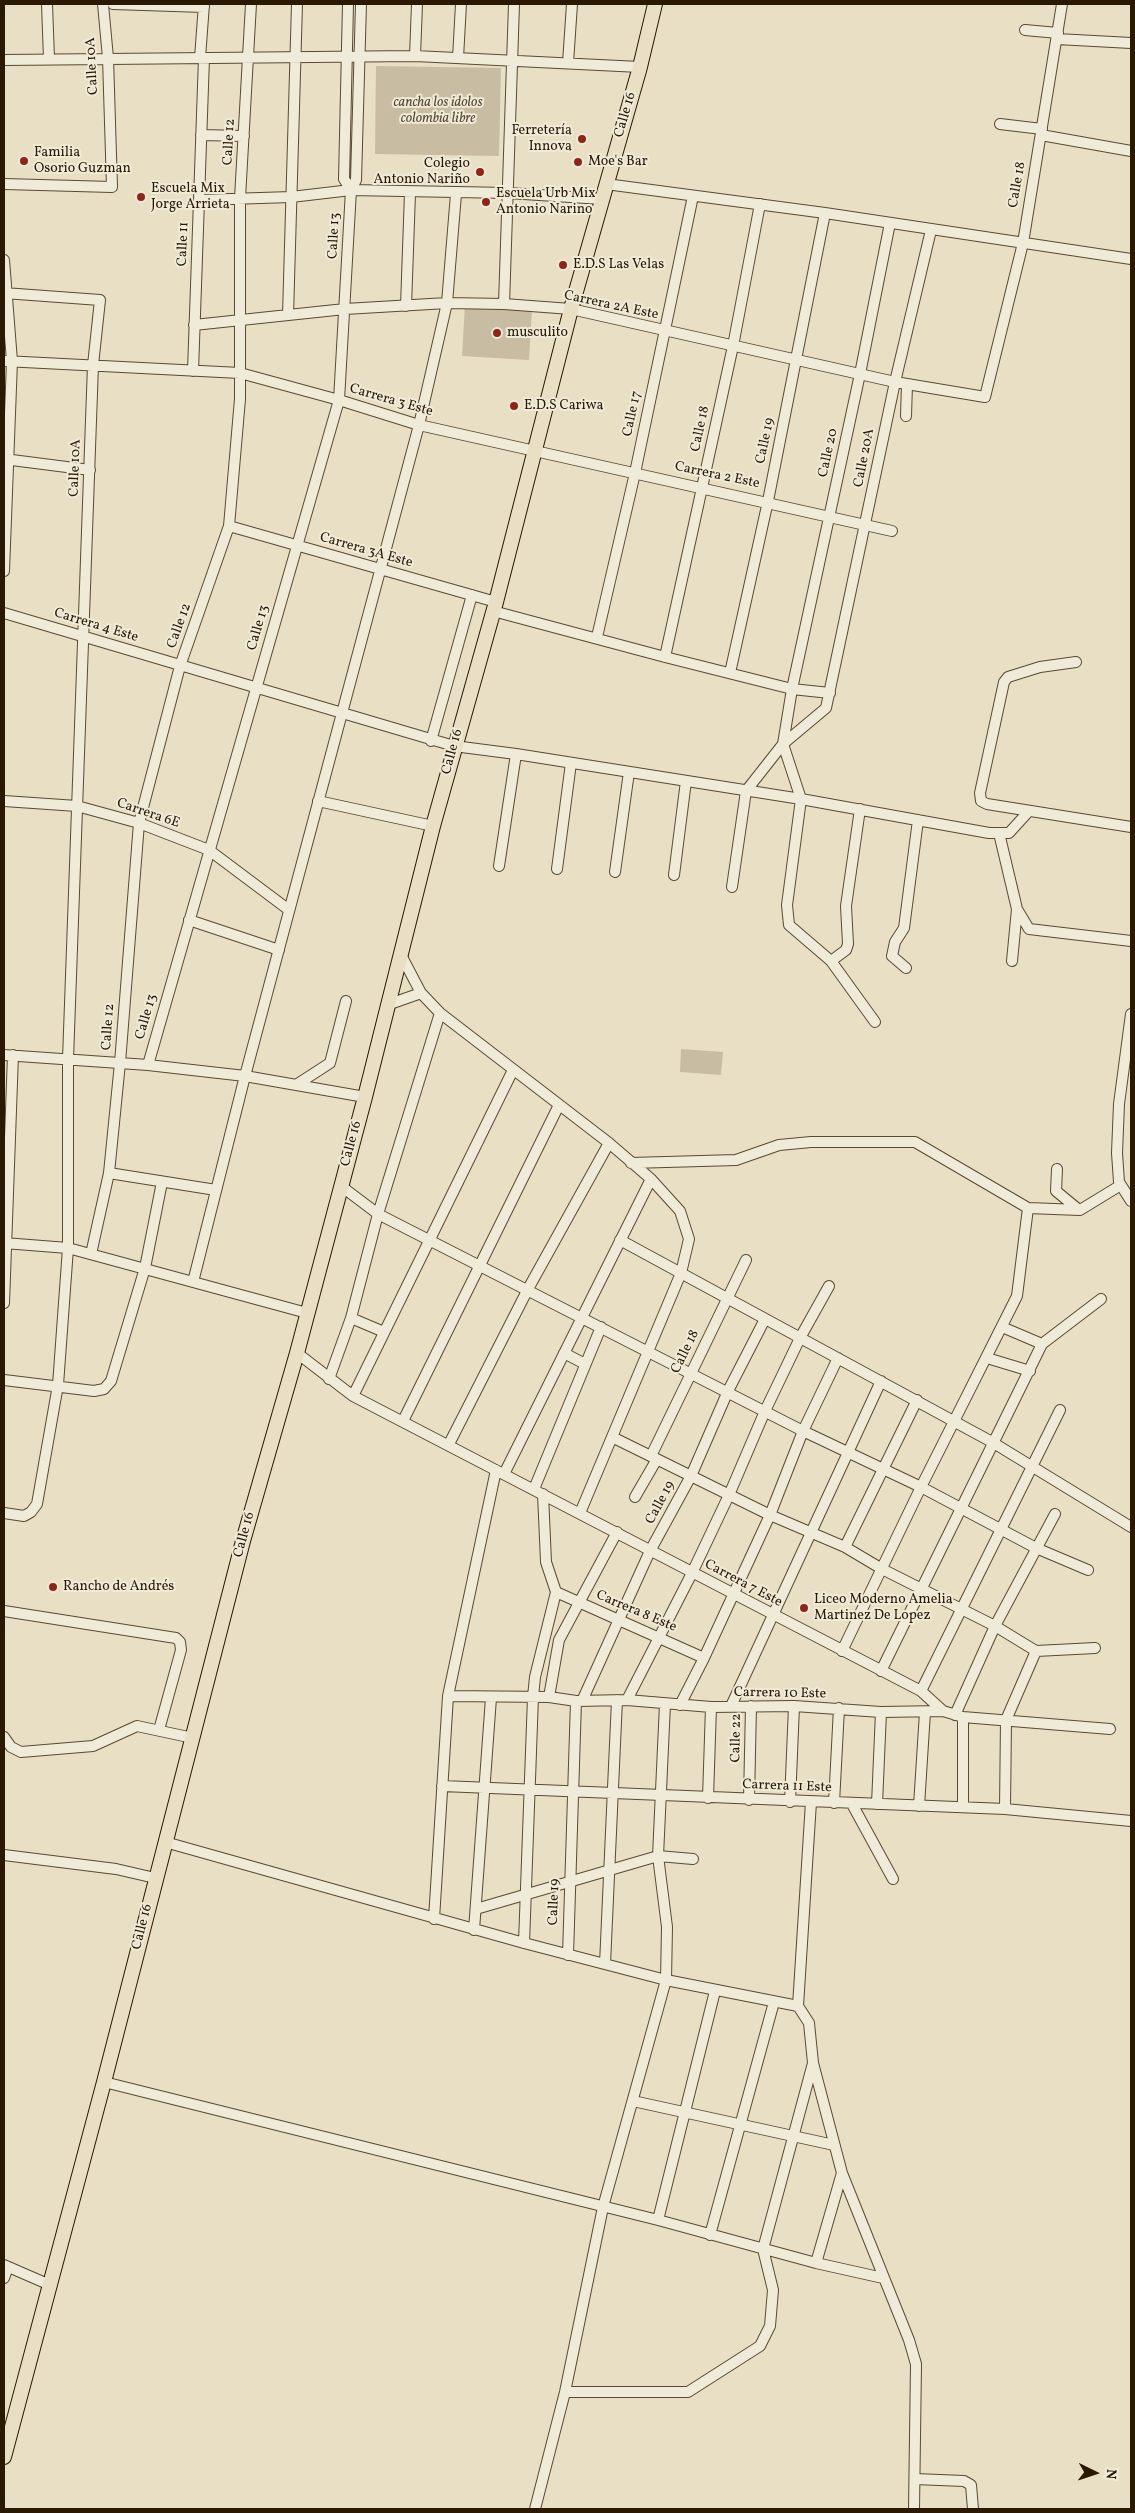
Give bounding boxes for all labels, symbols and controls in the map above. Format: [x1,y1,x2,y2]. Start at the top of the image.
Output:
street label: Calle 10A [83,37,103,95]
street label: Calle 16 [612,90,640,140]
park label: cancha los idolos colombia libre [393,95,483,128]
street label: Calle 12 [220,118,240,166]
place label: Ferretería Innova [511,123,572,156]
marker: Ferretería Innova [576,133,588,145]
place label: Familia Osorio Guzman [34,145,131,178]
place label: Moe's Bar [588,154,648,170]
marker: Familia Osorio Guzman [18,155,30,167]
place label: Colegio Antonio Nariño [373,156,470,188]
marker: Moe's Bar [572,156,584,168]
street label: Calle 18 [1006,161,1030,209]
marker: Colegio Antonio Nariño [474,166,486,178]
place label: Escuela Mix Jorge Arrieta [151,181,230,213]
place label: Escuela Urb Mix Antonio Narino [496,186,595,218]
marker: Escuela Mix Jorge Arrieta [135,191,147,203]
marker: Escuela Urb Mix Antonio Narino [480,196,492,208]
street label: Calle 13 [325,212,345,260]
street label: Calle 11 [175,221,193,267]
place label: E.D.S Las Velas [573,257,664,273]
marker: E.D.S Las Velas [557,259,569,271]
street label: Carrera 2A Este [562,288,660,324]
place label: musculito [507,325,568,341]
marker: musculito [491,327,503,339]
street label: Carrera 3 Este [347,381,435,421]
street label: Calle 17 [620,390,646,438]
place label: E.D.S Cariwa [524,398,603,414]
marker: E.D.S Cariwa [508,400,520,412]
street label: Calle 18 [688,405,714,453]
street label: Calle 19 [753,416,779,466]
street label: Calle 20 [816,427,842,479]
street label: Calle 20A [851,427,879,489]
street label: Calle 10A [67,439,85,497]
street label: Carrera 2 Este [673,459,761,493]
street label: Carrera 3A Este [318,530,414,572]
street label: Calle 12 [164,601,196,651]
street label: Calle 13 [245,603,273,653]
street label: Carrera 4 Este [52,605,140,647]
street label: Calle 16 [439,727,467,777]
street label: Carrera 6E [114,795,182,833]
street label: Calle 13 [133,992,161,1042]
street label: Calle 12 [99,1003,119,1051]
street label: Calle 16 [338,1119,366,1169]
street label: Calle 18 [668,1327,704,1377]
street label: Calle 19 [643,1478,679,1528]
street label: Calle 16 [231,1510,259,1560]
street label: Carrera 7 Este [701,1557,785,1611]
place label: Rancho de Andrés [63,1579,174,1595]
marker: Rancho de Andrés [47,1581,59,1593]
street label: Carrera 8 Este [593,1587,679,1637]
place label: Liceo Moderno Amelia Martinez De Lopez [814,1592,953,1624]
marker: Liceo Moderno Amelia Martinez De Lopez [798,1602,810,1614]
street label: Carrera 10 Este [734,1685,826,1703]
street label: Calle 22 [728,1713,746,1763]
street label: Carrera 11 Este [742,1777,832,1797]
street label: Calle 19 [546,1878,564,1926]
street label: Calle 16 [129,1902,157,1952]
north arrow [1070,2448,1120,2498]
text: N [1101,2468,1120,2480]

